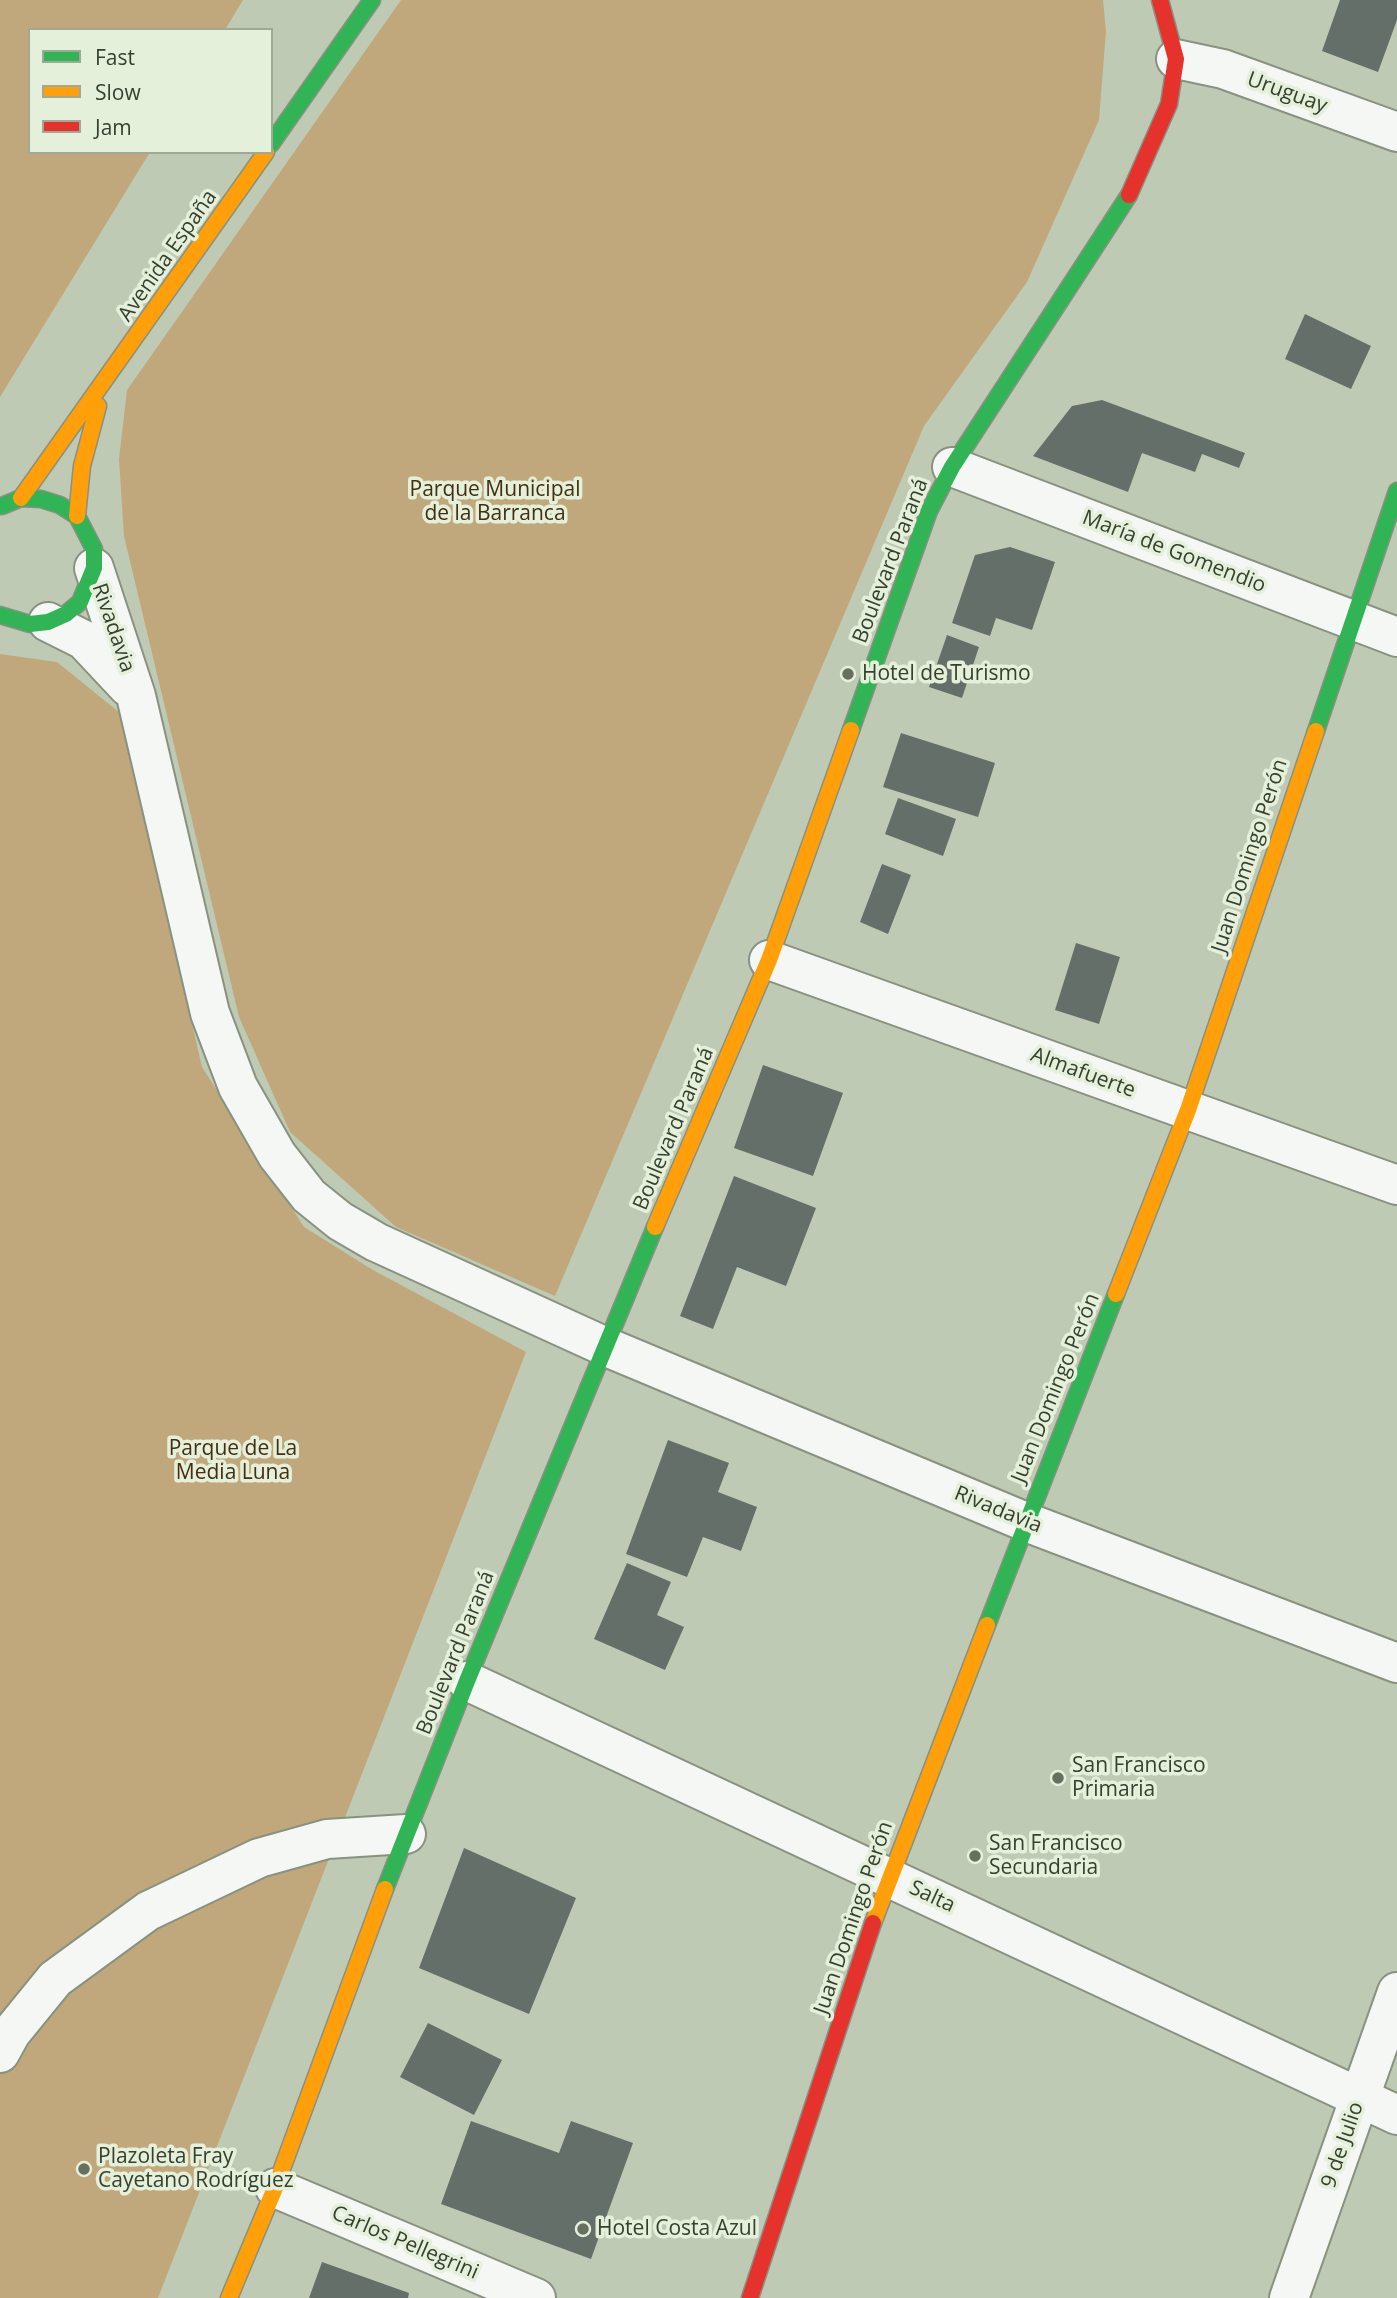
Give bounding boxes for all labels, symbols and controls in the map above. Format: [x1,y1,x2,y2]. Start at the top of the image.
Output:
legend [28,28,273,154]
text: Fast [95,43,135,71]
street label: Uruguay [1244,67,1330,119]
text: Slow [95,78,141,106]
text: Jam [95,113,132,141]
street label: Avenida España [113,186,223,326]
street label: Boulevard Paraná [848,475,934,647]
park label: Parque Municipal de la Barranca [410,477,580,527]
street label: María de Gomendio [1079,505,1269,599]
street label: Rivadavia [86,580,140,676]
place label: Hotel de Turismo [862,661,1031,687]
marker: Hotel de Turismo [840,666,856,682]
street label: Juan Domingo Perón [1207,756,1293,956]
street label: Almafuerte [1027,1042,1139,1104]
street label: Boulevard Paraná [628,1044,720,1214]
street label: Juan Domingo Perón [1006,1290,1106,1486]
park label: Parque de La Media Luna [169,1436,297,1486]
street label: Rivadavia [950,1481,1046,1539]
street label: Boulevard Paraná [412,1567,500,1739]
place label: San Francisco Primaria [1072,1753,1206,1803]
marker: San Francisco Primaria [1050,1770,1066,1786]
street label: Juan Domingo Perón [809,1818,899,2018]
place label: San Francisco Secundaria [989,1831,1123,1881]
marker: San Francisco Secundaria [967,1848,983,1864]
street label: Salta [905,1876,959,1918]
street label: 9 de Julio [1317,2099,1369,2191]
place label: Plazoleta Fray Cayetano Rodríguez [98,2144,294,2194]
marker: Plazoleta Fray Cayetano Rodríguez [76,2161,92,2177]
street label: Carlos Pellegrini [328,2201,482,2285]
place label: Hotel Costa Azul [597,2216,757,2242]
marker: Hotel Costa Azul [575,2221,591,2237]

